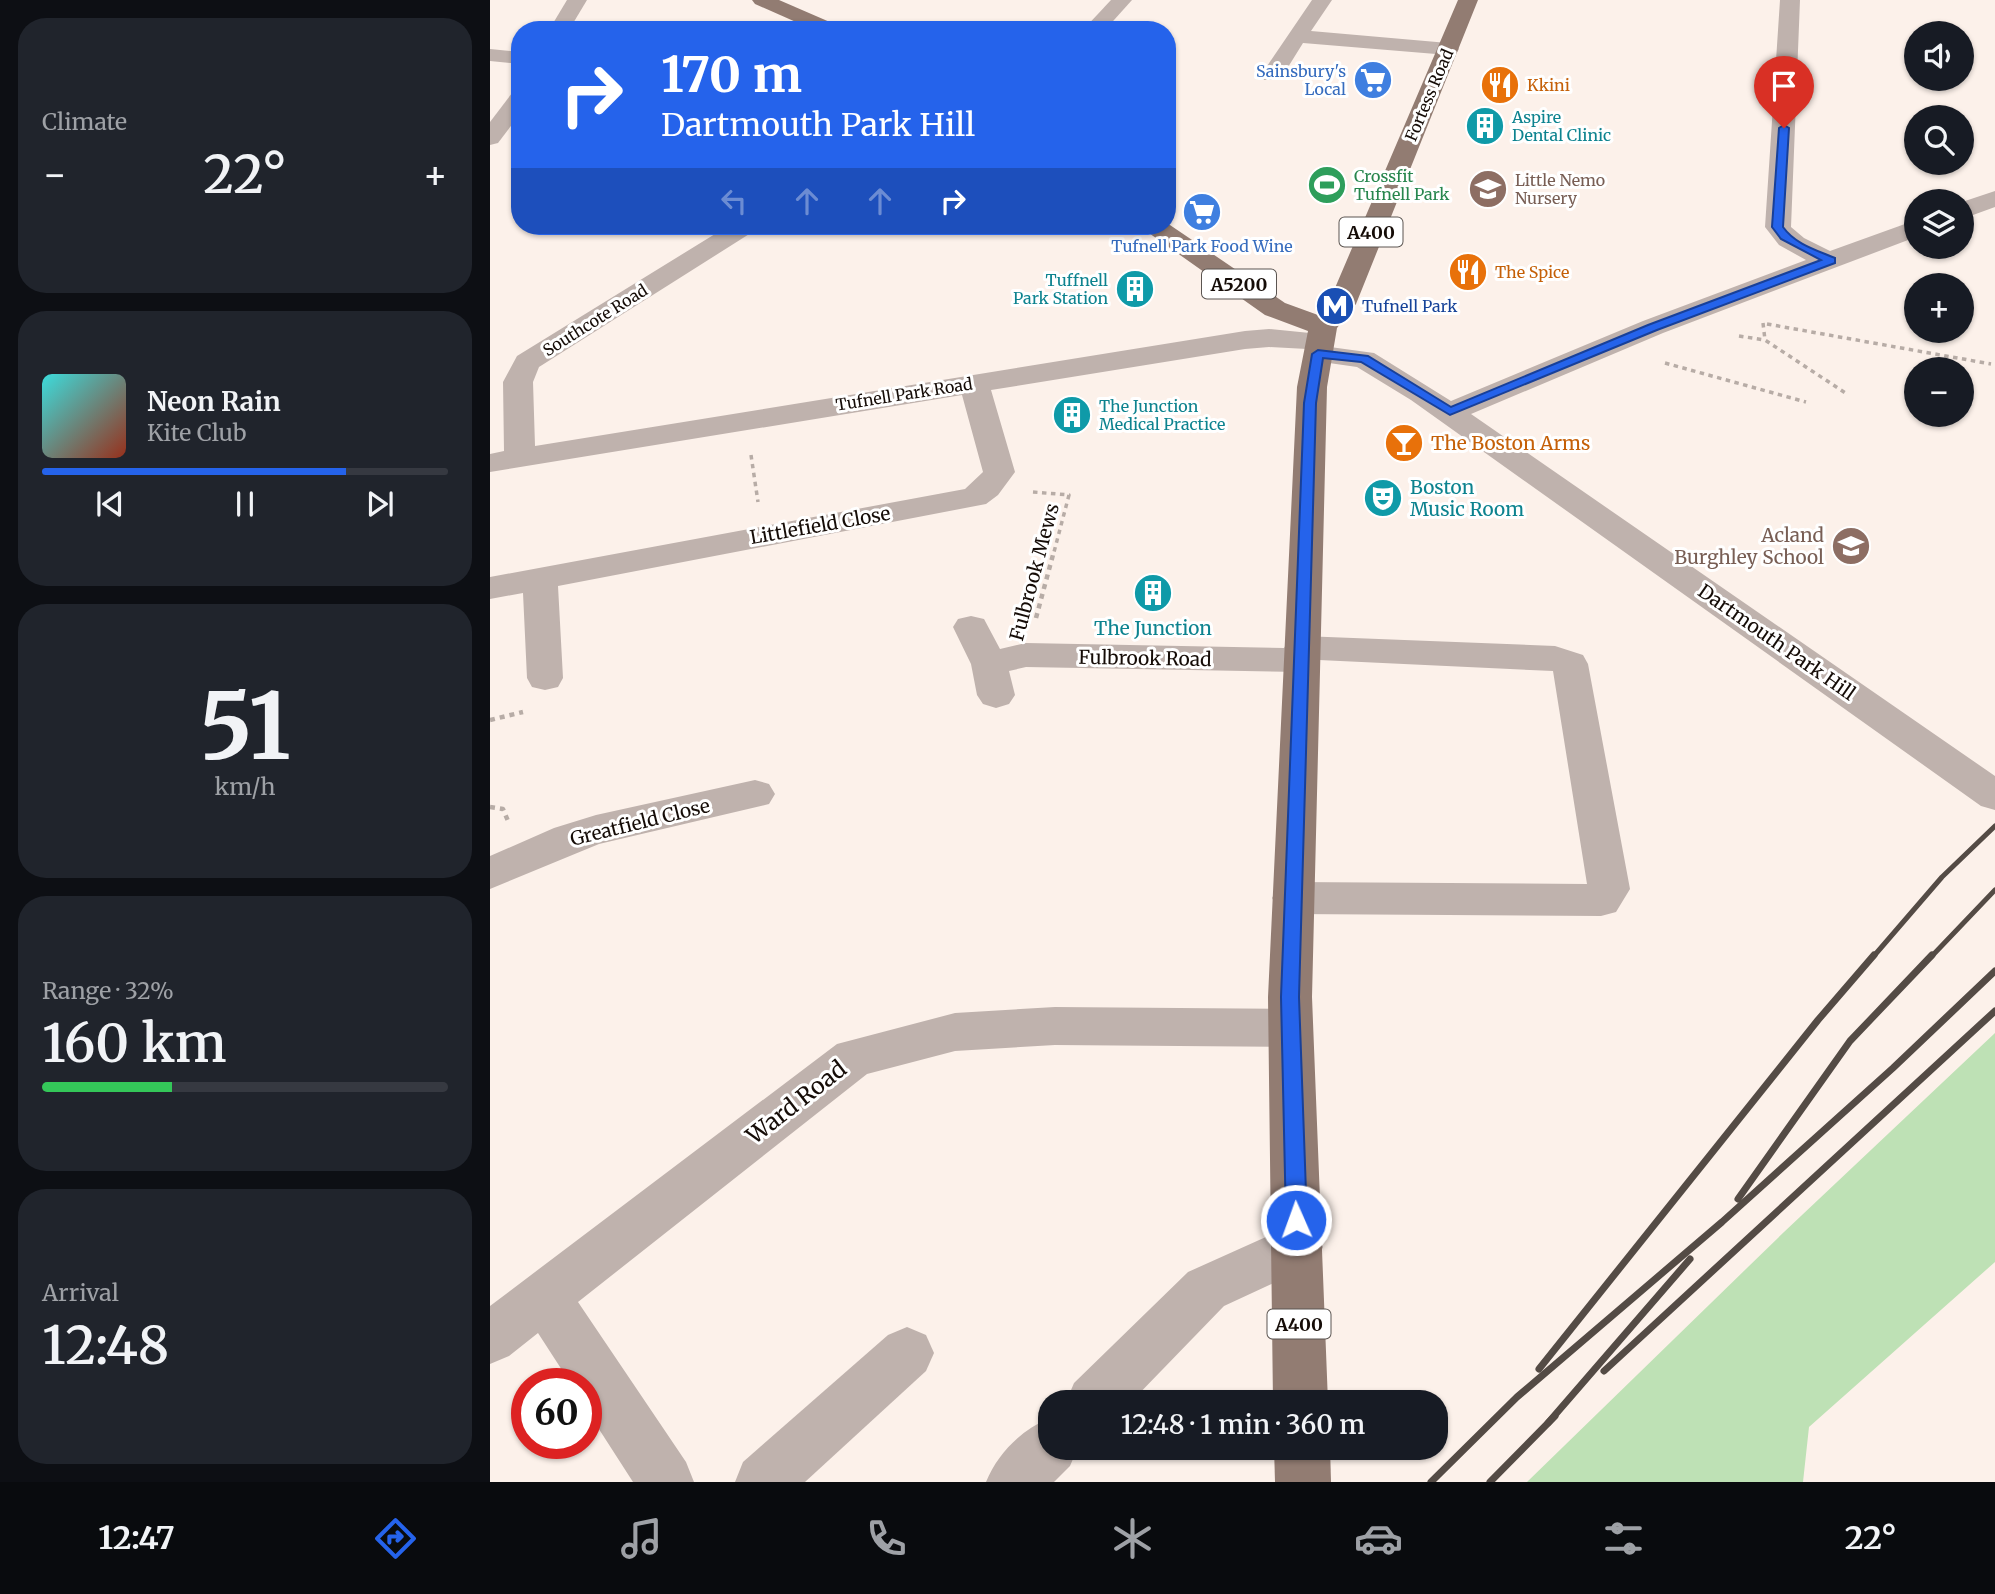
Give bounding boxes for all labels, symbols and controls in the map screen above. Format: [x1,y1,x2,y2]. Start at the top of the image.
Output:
map controls [1904,21,1974,427]
button: sound [1904,21,1974,91]
text: 170 m [661,44,802,105]
street label: Fortess Road [1401,45,1458,144]
icon: right [546,49,637,140]
pin [1754,56,1814,128]
supermarket icon: Sainsbury's Local [1352,59,1394,101]
place label: Sainsbury's Local [1256,61,1346,99]
restaurant icon: Kkini [1479,64,1521,106]
icon: arrive [1765,67,1803,105]
place label: Kkini [1527,75,1570,95]
text: Dartmouth Park Hill [661,105,975,145]
building icon: Aspire Dental Clinic [1464,105,1506,147]
button: search [1904,105,1974,175]
text: Climate [42,107,127,136]
place label: Aspire Dental Clinic [1511,107,1611,145]
text: 22° [203,142,287,207]
text: − [42,151,67,198]
text: + [423,151,448,198]
sports icon: Crossfit Tufnell Park [1306,164,1348,206]
place label: Crossfit Tufnell Park [1354,166,1450,204]
school or university icon: Little Nemo Nursery [1467,168,1509,210]
place label: Little Nemo Nursery [1515,170,1605,208]
icon: left [715,182,753,220]
icon: ahead [788,182,826,220]
icon: ahead [861,182,899,220]
icon: right [934,182,972,220]
button: layers [1904,189,1974,259]
supermarket icon: Tufnell Park Food Wine [1181,191,1223,233]
road number: A400 [1340,218,1402,246]
place label: Tufnell Park Food Wine [1111,236,1293,256]
restaurant icon: The Spice [1447,251,1489,293]
place label: The Spice [1495,262,1569,282]
building icon: Tuffnell Park Station [1114,268,1156,310]
place label: Tuffnell Park Station [1013,270,1108,308]
road number: A5200 [1202,270,1276,298]
button: + [1904,273,1974,343]
street label: Southcote Road [539,280,651,360]
metro station icon: Tufnell Park [1314,285,1356,327]
place label: Tufnell Park [1362,296,1458,316]
button: − [1904,357,1974,427]
street label: Tufnell Park Road [834,373,974,415]
text: Neon Rain [147,385,281,418]
building icon: The Junction Medical Practice [1051,394,1093,436]
place label: The Junction Medical Practice [1099,396,1225,434]
text: Kite Club [147,418,246,447]
bar icon: The Boston Arms [1383,422,1425,464]
place label: The Boston Arms [1431,431,1590,455]
place label: Boston Music Room [1410,475,1524,521]
theatre icon: Boston Music Room [1362,477,1404,519]
icon: previous [91,485,129,523]
icon: pause [226,485,264,523]
icon: next [361,485,399,523]
street label: Littlefield Close [748,501,892,549]
street label: Fulbrook Mews [1004,501,1064,643]
place label: Acland Burghley School [1674,523,1824,569]
school or university icon: Acland Burghley School [1830,525,1872,567]
building icon: The Junction [1132,572,1174,614]
street label: Dartmouth Park Hill [1694,579,1860,705]
place label: The Junction [1094,616,1212,640]
street label: Fulbrook Road [1078,645,1212,671]
text: 51 [199,669,291,784]
text: km/h [215,772,275,801]
street label: Greatfield Close [568,793,712,851]
text: Range · 32% [42,976,174,1005]
text: 160 km [42,1011,227,1076]
street label: Ward Road [739,1054,852,1151]
position arrow [1259,1183,1333,1257]
text: Arrival [42,1278,119,1307]
road number: A400 [1268,1310,1330,1338]
text: 12:48 [42,1313,169,1378]
speed limit sign: 60 [511,1368,602,1459]
text: 12:48 · 1 min · 360 m [1121,1408,1365,1441]
icon: directions [371,1514,420,1563]
icon: music [617,1514,666,1563]
icon: phone [862,1514,911,1563]
icon: climate [1108,1514,1157,1563]
icon: car [1354,1514,1403,1563]
icon: filters [1599,1514,1648,1563]
text: 12:47 [98,1518,175,1558]
text: 22° [1845,1518,1897,1558]

